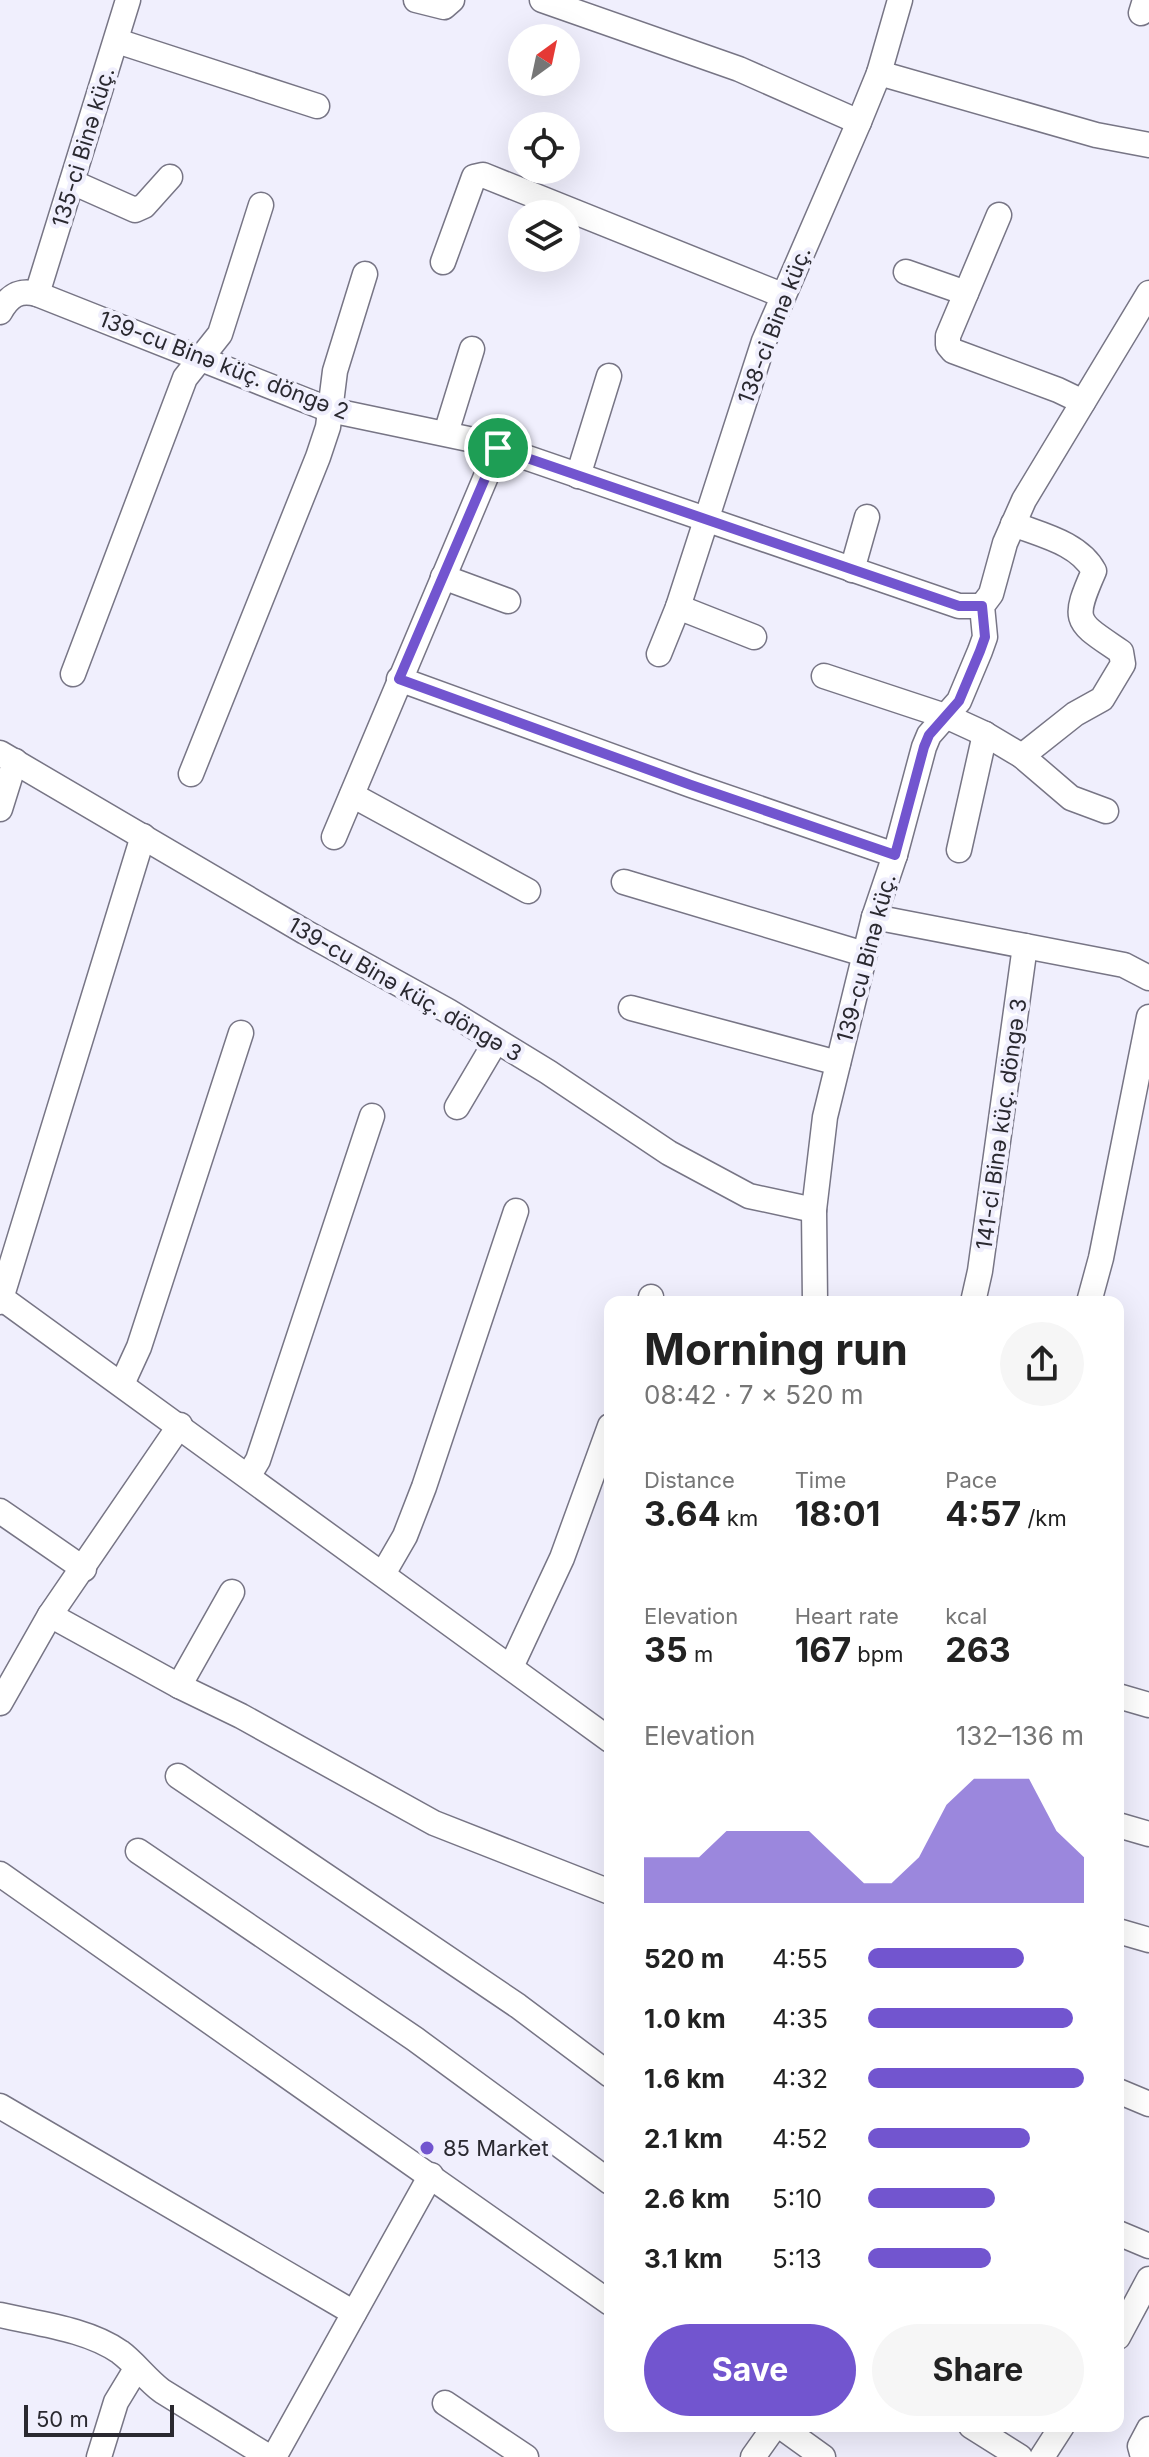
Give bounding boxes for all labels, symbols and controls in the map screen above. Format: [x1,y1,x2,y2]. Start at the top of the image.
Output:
north arrow [508,24,580,96]
map controls [508,24,580,272]
street label: 135-ci Binə küç. [46,64,120,230]
button: locate [508,112,580,184]
button: layers [508,200,580,272]
street label: 138-ci Binə küç. [732,243,816,407]
street label: 139-cu Binə küç. döngə 2 [95,305,353,425]
pin [464,414,532,482]
icon: arrive [476,426,520,470]
street label: 139-cu Binə küç. [831,871,901,1045]
street label: 139-cu Binə küç. döngə 3 [283,911,527,1067]
street label: 141-ci Binə küç. döngə 3 [970,997,1032,1251]
text: Morning run [644,1322,908,1376]
button: share [1000,1322,1084,1406]
text: 08:42 · 7 × 520 m [644,1379,863,1410]
text: Distance [644,1467,735,1493]
text: Time [795,1467,846,1493]
text: Pace [945,1467,997,1493]
text: 3.64 [644,1493,721,1534]
text: 18:01 [795,1493,880,1534]
text: 4:57 [945,1493,1021,1534]
text: km [721,1505,758,1531]
text: /km [1021,1505,1067,1531]
text: Elevation [644,1603,738,1629]
text: Heart rate [795,1603,899,1629]
text: kcal [945,1603,987,1629]
text: 35 [644,1629,688,1670]
text: 167 [795,1629,851,1670]
text: 263 [945,1629,1011,1670]
text: m [688,1641,713,1667]
text: bpm [851,1641,904,1667]
text: Elevation [644,1720,755,1751]
text: 132–136 m [956,1720,1084,1751]
text: 520 m [644,1943,724,1974]
text: 4:55 [772,1943,828,1974]
text: 1.0 km [644,2003,726,2034]
text: 4:35 [772,2003,828,2034]
text: 1.6 km [644,2063,725,2094]
text: 4:32 [772,2063,828,2094]
text: 2.1 km [644,2123,723,2154]
text: 4:52 [772,2123,828,2154]
place label: 85 Market [443,2135,549,2161]
marker: 85 Market [418,2139,436,2157]
text: 2.6 km [644,2183,730,2214]
text: 5:10 [772,2183,822,2214]
text: 3.1 km [644,2243,723,2274]
text: 5:13 [772,2243,822,2274]
button: Save [644,2324,856,2416]
button: Share [872,2324,1084,2416]
scale bar [24,2401,174,2437]
text: 50 m [36,2406,89,2432]

